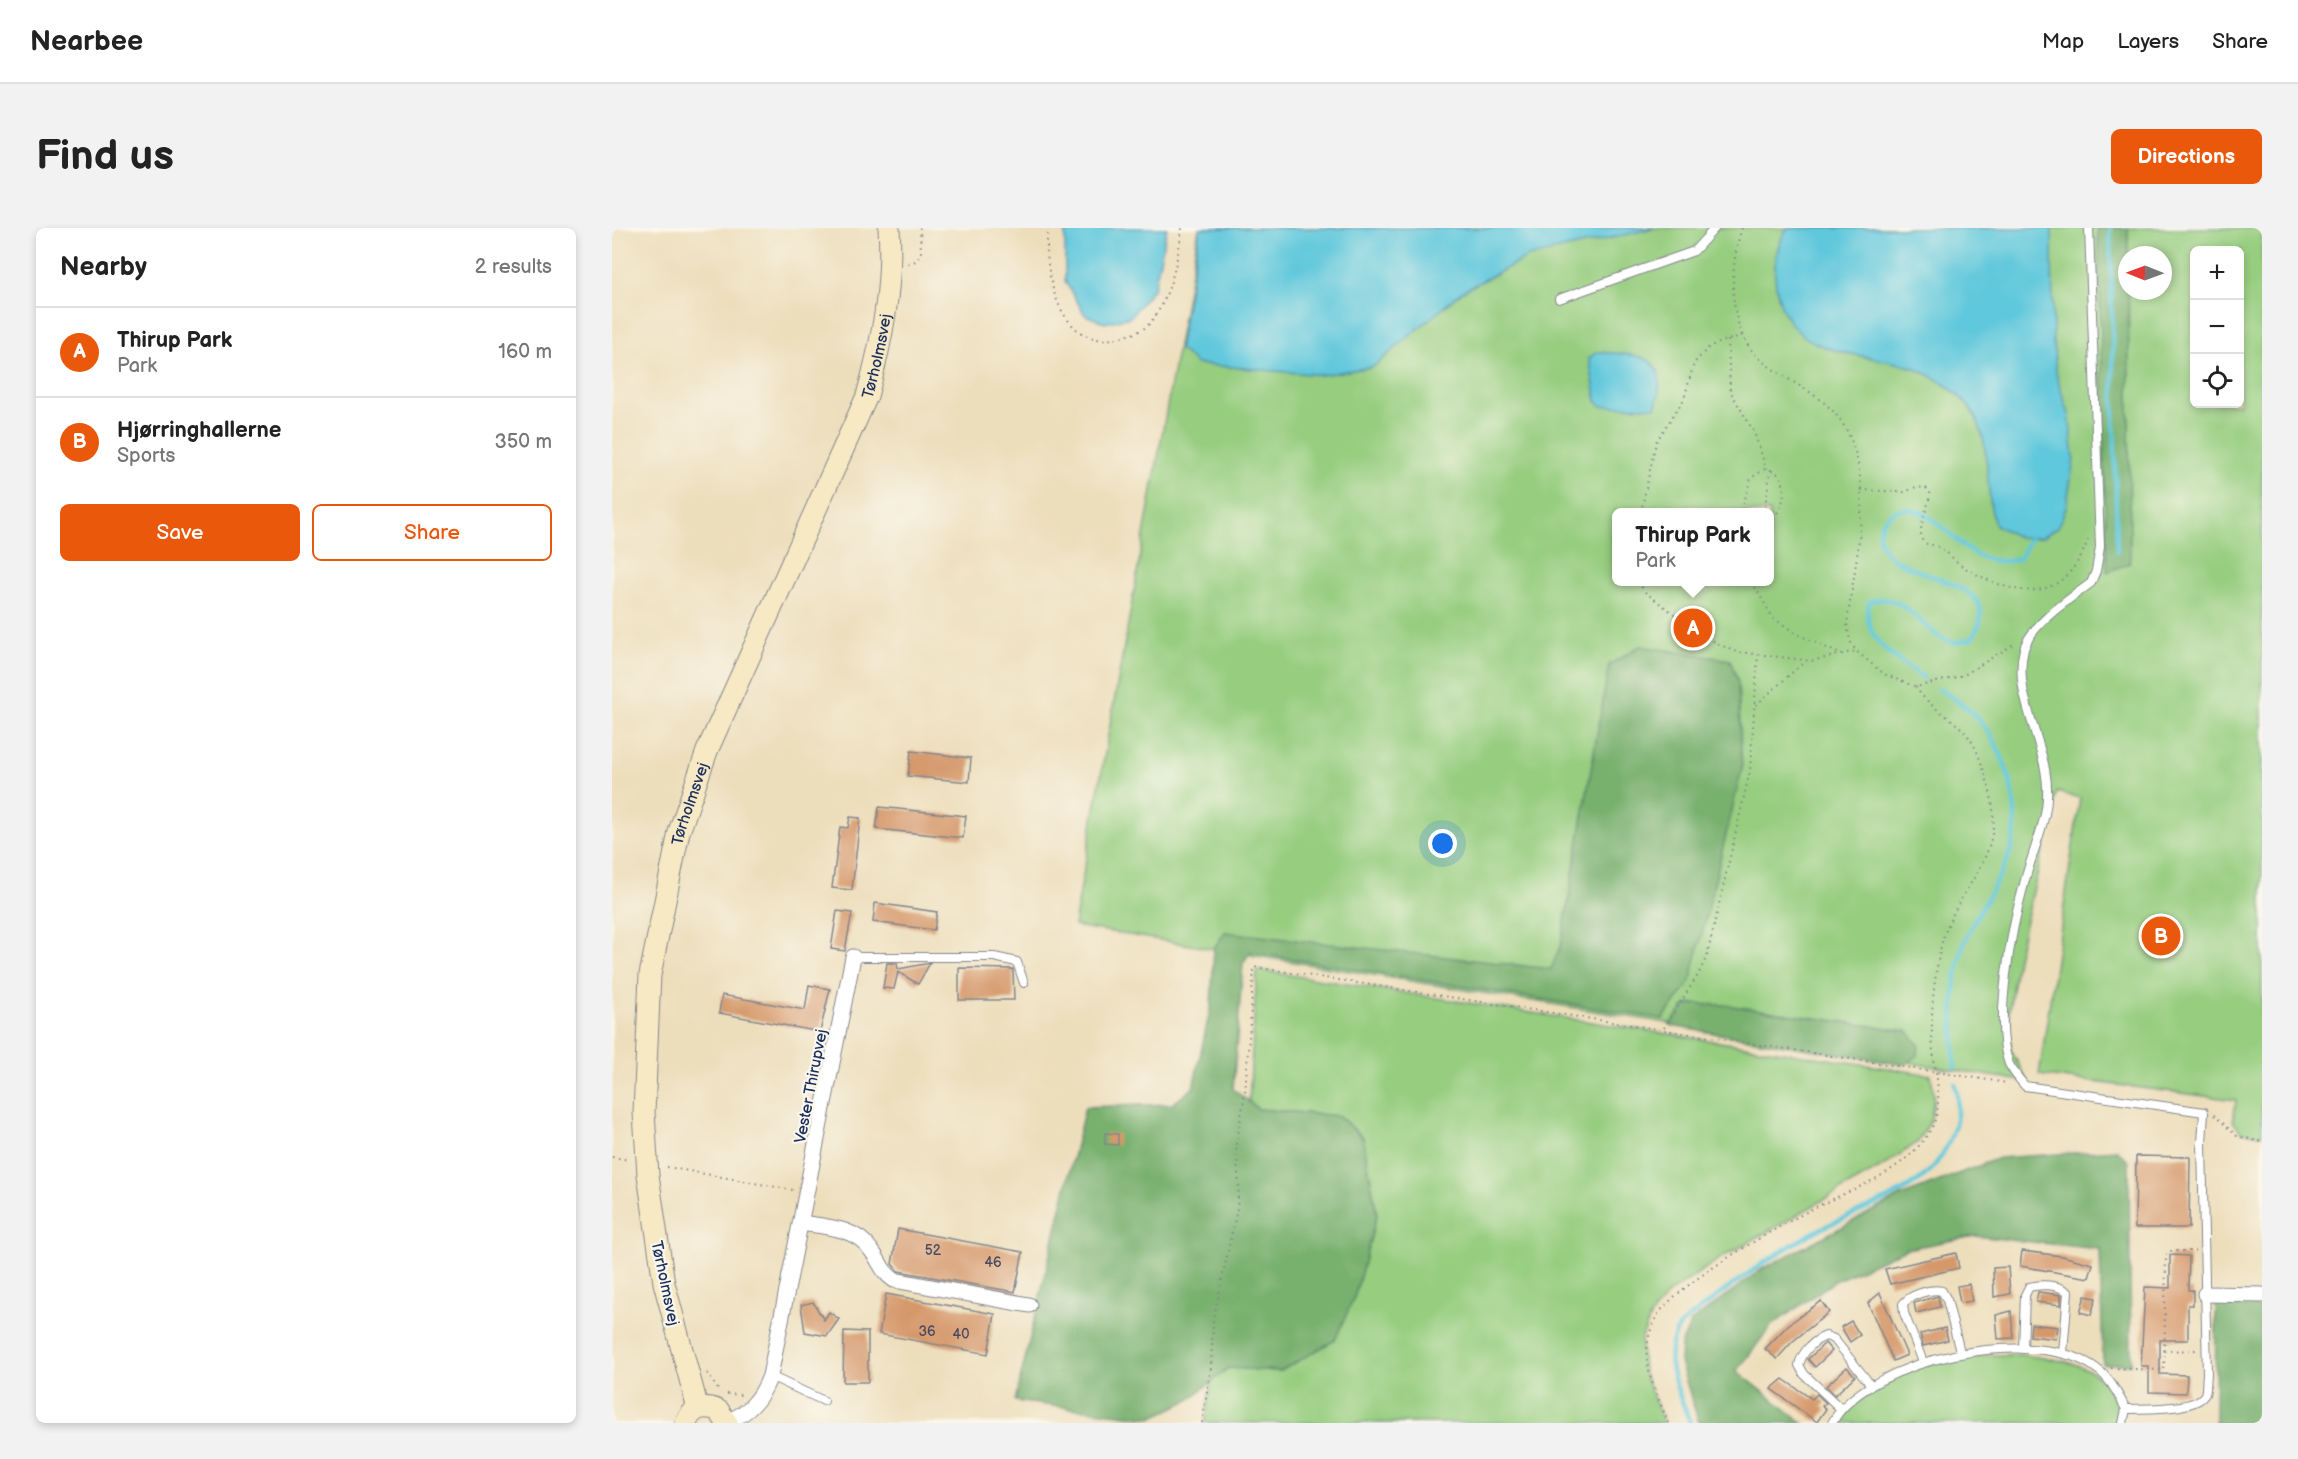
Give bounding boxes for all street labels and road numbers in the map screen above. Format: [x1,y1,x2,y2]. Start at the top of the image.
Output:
street label: Tørholmsvej [859,313,896,401]
street label: Tørholmsvej [669,760,713,847]
street label: Vester Thirupvej [791,1028,832,1145]
street label: Tørholmsvej [646,1239,683,1327]

